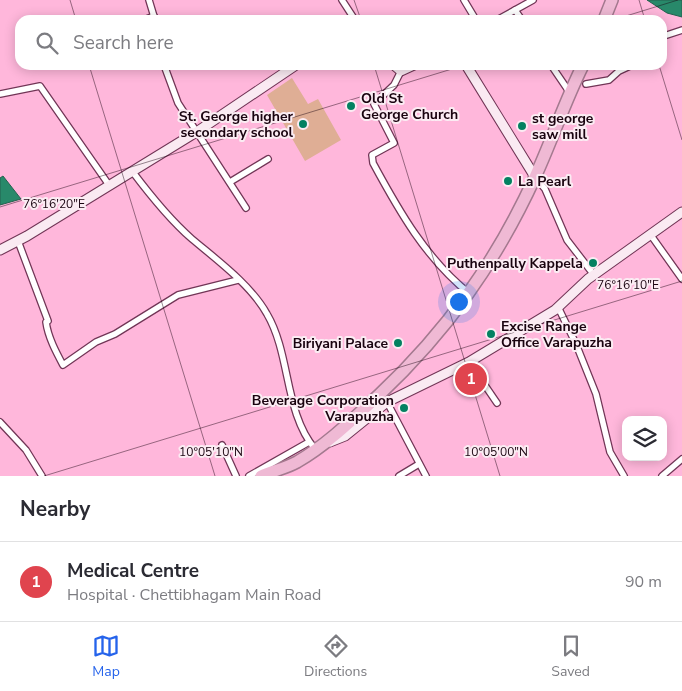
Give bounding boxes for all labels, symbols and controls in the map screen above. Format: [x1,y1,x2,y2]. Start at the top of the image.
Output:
search box [15,15,667,70]
icon: search [33,29,61,57]
text: Search here [73,30,174,56]
place label: Old St George Church [361,89,458,124]
marker: Old St George Church [345,100,357,112]
place label: St. George higher secondary school [179,107,294,142]
place label: st george saw mill [532,109,594,144]
marker: St. George higher secondary school [297,118,309,130]
marker: st george saw mill [516,120,528,132]
place label: La Pearl [518,172,572,191]
marker: La Pearl [502,175,514,187]
text: 76°16'20"E [23,196,85,212]
place label: Puthenpally Kappela [447,254,583,273]
marker: Puthenpally Kappela [587,257,599,269]
text: 76°16'10"E [597,277,659,293]
your location [446,289,472,315]
place label: Excise Range Office Varapuzha [501,317,612,352]
marker: Excise Range Office Varapuzha [485,328,497,340]
place label: Biriyani Palace [293,334,388,353]
marker: Biriyani Palace [392,337,404,349]
pin: 1 [455,360,487,398]
place label: Beverage Corporation Varapuzha [252,391,394,426]
marker: Beverage Corporation Varapuzha [398,402,410,414]
map controls [622,416,667,461]
button: layers [622,416,667,461]
text: 10°05'10"N [179,444,243,460]
text: 10°05'00"N [464,444,528,460]
text: Nearby [20,495,90,523]
text: Medical Centre [67,558,199,584]
text: 1 [31,571,41,593]
text: 90 m [625,571,662,593]
text: Hospital · Chettibhagam Main Road [67,584,321,606]
tab: Map [92,632,120,681]
tab: Directions [304,632,367,681]
tab: Saved [551,632,590,681]

